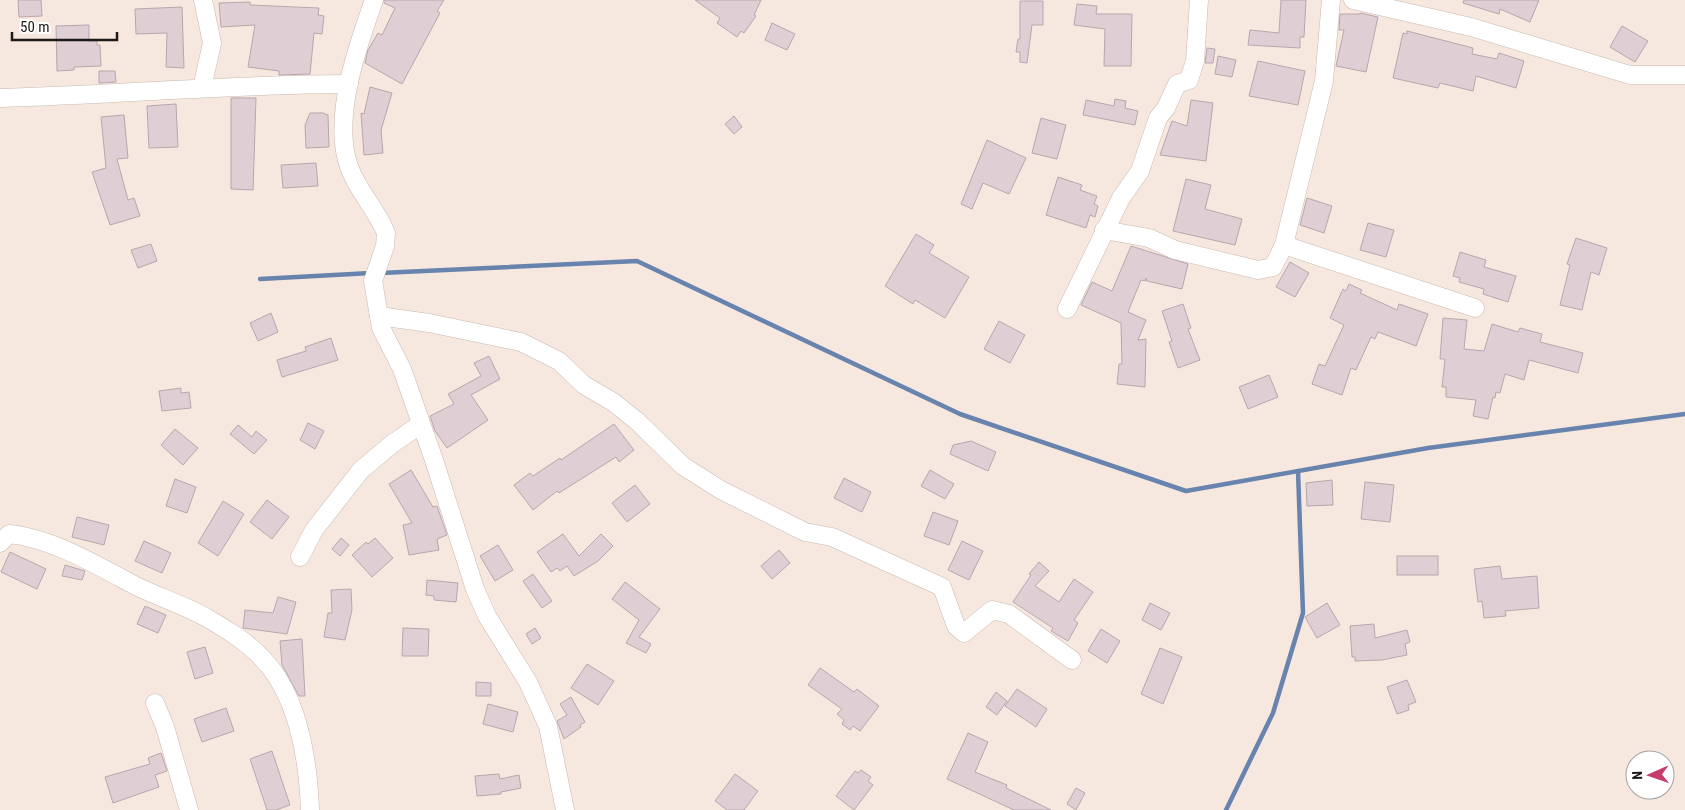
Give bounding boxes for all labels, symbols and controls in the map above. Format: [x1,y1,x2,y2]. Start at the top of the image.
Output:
scale bar [12,10,118,42]
text: 50 m [20,18,50,36]
north arrow [1625,750,1675,800]
text: N [1629,771,1645,780]

